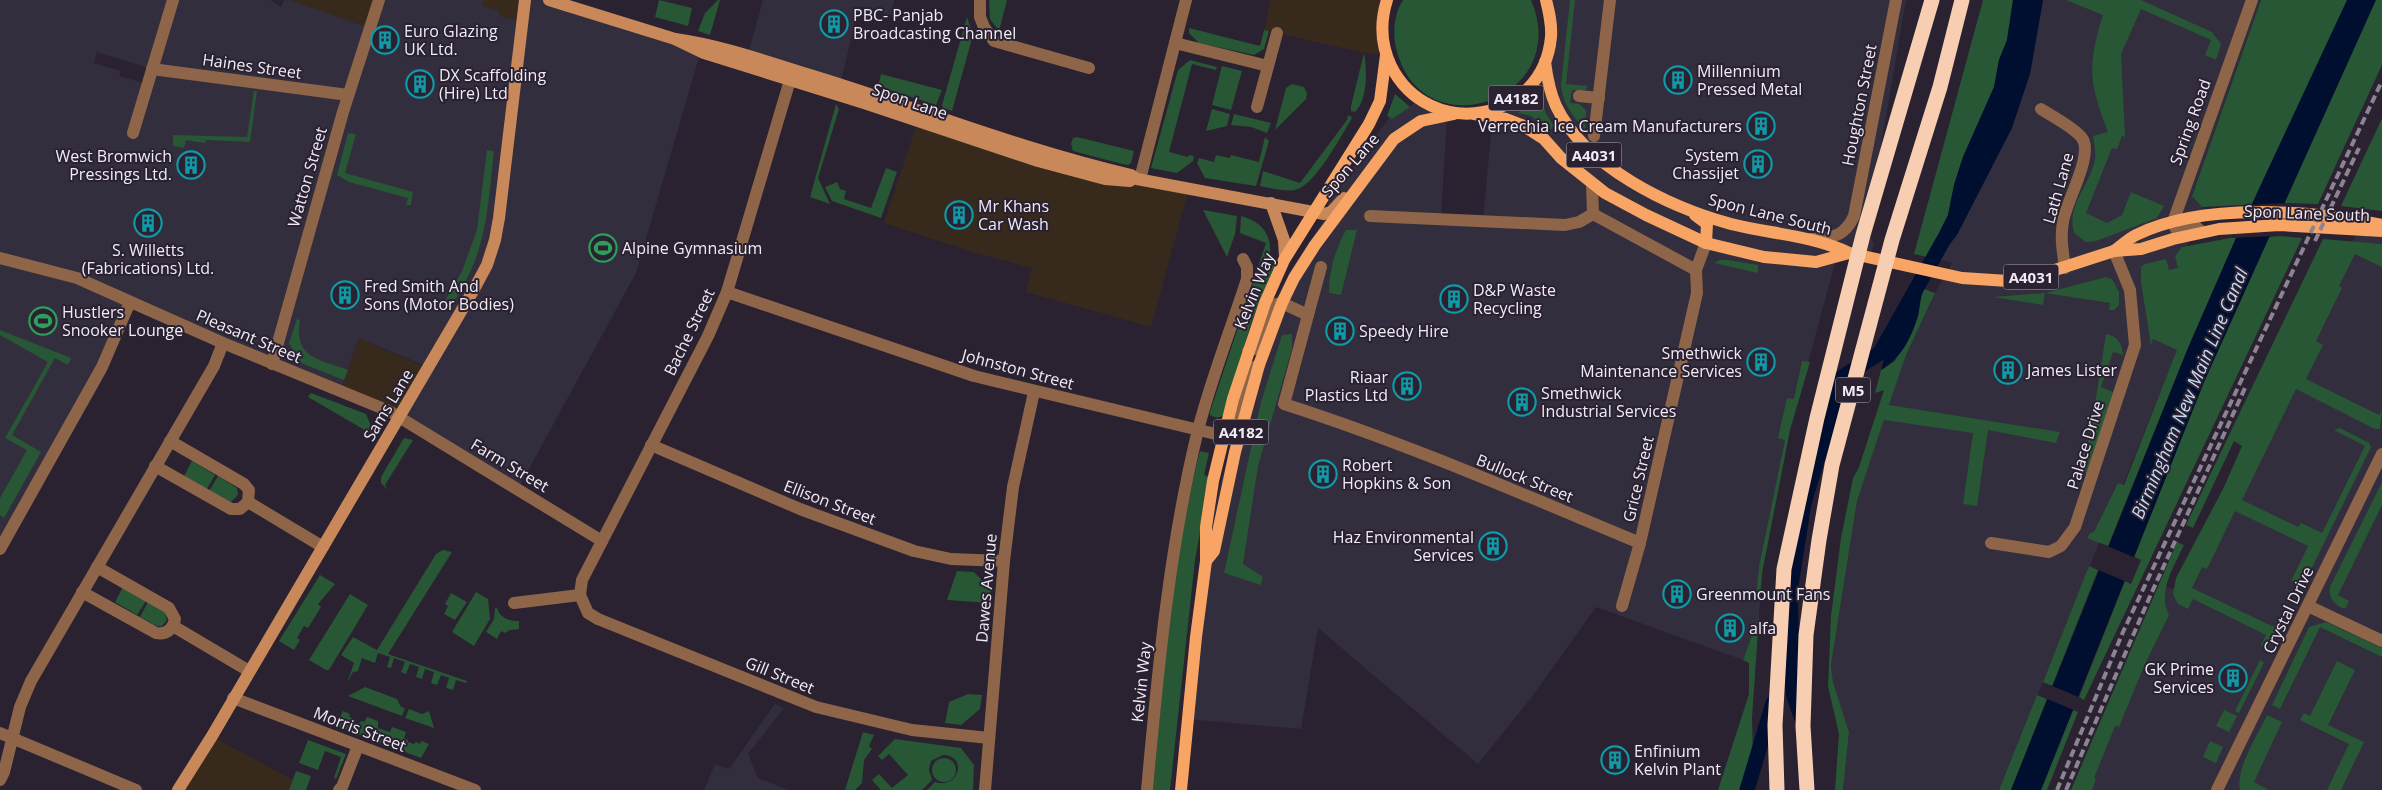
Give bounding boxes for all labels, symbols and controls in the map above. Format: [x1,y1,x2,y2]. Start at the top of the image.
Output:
place label: PBC- Panjab Broadcasting Channel [853,4,1016,44]
building icon: PBC- Panjab Broadcasting Channel [819,9,849,39]
place label: Euro Glazing UK Ltd. [404,20,498,60]
building icon: Euro Glazing UK Ltd. [370,25,400,55]
street label: Houghton Street [1836,42,1882,168]
street label: Haines Street [201,48,303,84]
place label: Millennium Pressed Metal [1697,60,1802,100]
place label: DX Scaffolding (Hire) Ltd [439,64,546,104]
building icon: Millennium Pressed Metal [1663,65,1693,95]
building icon: DX Scaffolding (Hire) Ltd [405,69,435,99]
street label: Spring Road [2164,76,2216,168]
street label: Spon Lane [869,78,951,124]
road number: A4182 [1488,86,1544,110]
building icon: Verrechia Ice Cream Manufacturers [1746,111,1776,141]
place label: Verrechia Ice Cream Manufacturers [1478,115,1742,137]
street label: Watton Street [282,124,332,230]
street label: Spon Lane [1316,128,1384,202]
road number: A4031 [1566,142,1622,168]
place label: System Chassijet [1672,144,1739,184]
place label: West Bromwich Pressings Ltd. [56,145,172,185]
building icon: System Chassijet [1743,149,1773,179]
building icon: West Bromwich Pressings Ltd. [176,150,206,180]
street label: Lath Lane [2037,150,2079,226]
street label: Spon Lane South [1706,188,1834,240]
place label: Mr Khans Car Wash [978,195,1049,235]
building icon: Mr Khans Car Wash [944,200,974,230]
street label: Spon Lane South [2244,200,2370,226]
building icon: S. Willetts (Fabrications) Ltd. [133,208,163,238]
sports icon: Alpine Gymnasium [588,233,618,263]
place label: Alpine Gymnasium [622,237,762,259]
place label: S. Willetts (Fabrications) Ltd. [82,239,214,279]
street label: Kelvin Way [1229,249,1280,332]
water label: Birmingham New Main Line Canal [2125,263,2253,522]
road number: A4031 [2004,264,2058,290]
place label: Fred Smith And Sons (Motor Bodies) [364,275,514,315]
place label: D&P Waste Recycling [1473,279,1556,319]
building icon: Fred Smith And Sons (Motor Bodies) [330,280,360,310]
street label: Bache Street [658,284,720,379]
building icon: D&P Waste Recycling [1439,284,1469,314]
place label: Hustlers Snooker Lounge [62,301,183,341]
street label: Pleasant Street [193,304,305,368]
sports icon: Hustlers Snooker Lounge [28,306,58,336]
building icon: Speedy Hire [1325,316,1355,346]
place label: Speedy Hire [1359,320,1449,342]
place label: Smethwick Maintenance Services [1580,342,1743,382]
street label: Johnston Street [958,343,1077,395]
building icon: Smethwick Maintenance Services [1746,347,1776,377]
building icon: James Lister [1993,355,2023,385]
place label: James Lister [2025,359,2117,381]
street label: Sams Lane [358,365,418,445]
place label: Riaar Plastics Ltd [1305,366,1388,406]
building icon: Riaar Plastics Ltd [1392,371,1422,401]
road number: M5 [1836,378,1870,402]
place label: Smethwick Industrial Services [1541,382,1676,422]
building icon: Smethwick Industrial Services [1507,387,1537,417]
street label: Palace Drive [2061,398,2109,492]
road number: A4182 [1214,420,1268,444]
street label: Farm Street [467,433,553,497]
street label: Grice Street [1617,434,1659,524]
street label: Bullock Street [1473,449,1577,508]
place label: Robert Hopkins & Son [1342,454,1451,494]
building icon: Robert Hopkins & Son [1308,459,1338,489]
street label: Ellison Street [781,474,879,530]
place label: Haz Environmental Services [1333,526,1474,566]
building icon: Haz Environmental Services [1478,531,1508,561]
street label: Dawes Avenue [970,533,1002,643]
street label: Crystal Drive [2257,563,2319,657]
building icon: Greenmount Fans [1662,579,1692,609]
place label: Greenmount Fans [1696,583,1830,605]
building icon: alfa [1715,613,1745,643]
place label: alfa [1749,617,1776,639]
street label: Kelvin Way [1126,640,1156,723]
street label: Gill Street [742,651,818,699]
place label: GK Prime Services [2144,658,2214,698]
building icon: GK Prime Services [2218,663,2248,693]
street label: Morris Street [310,701,410,757]
place label: Enfinium Kelvin Plant [1634,740,1721,780]
building icon: Enfinium Kelvin Plant [1600,745,1630,775]

